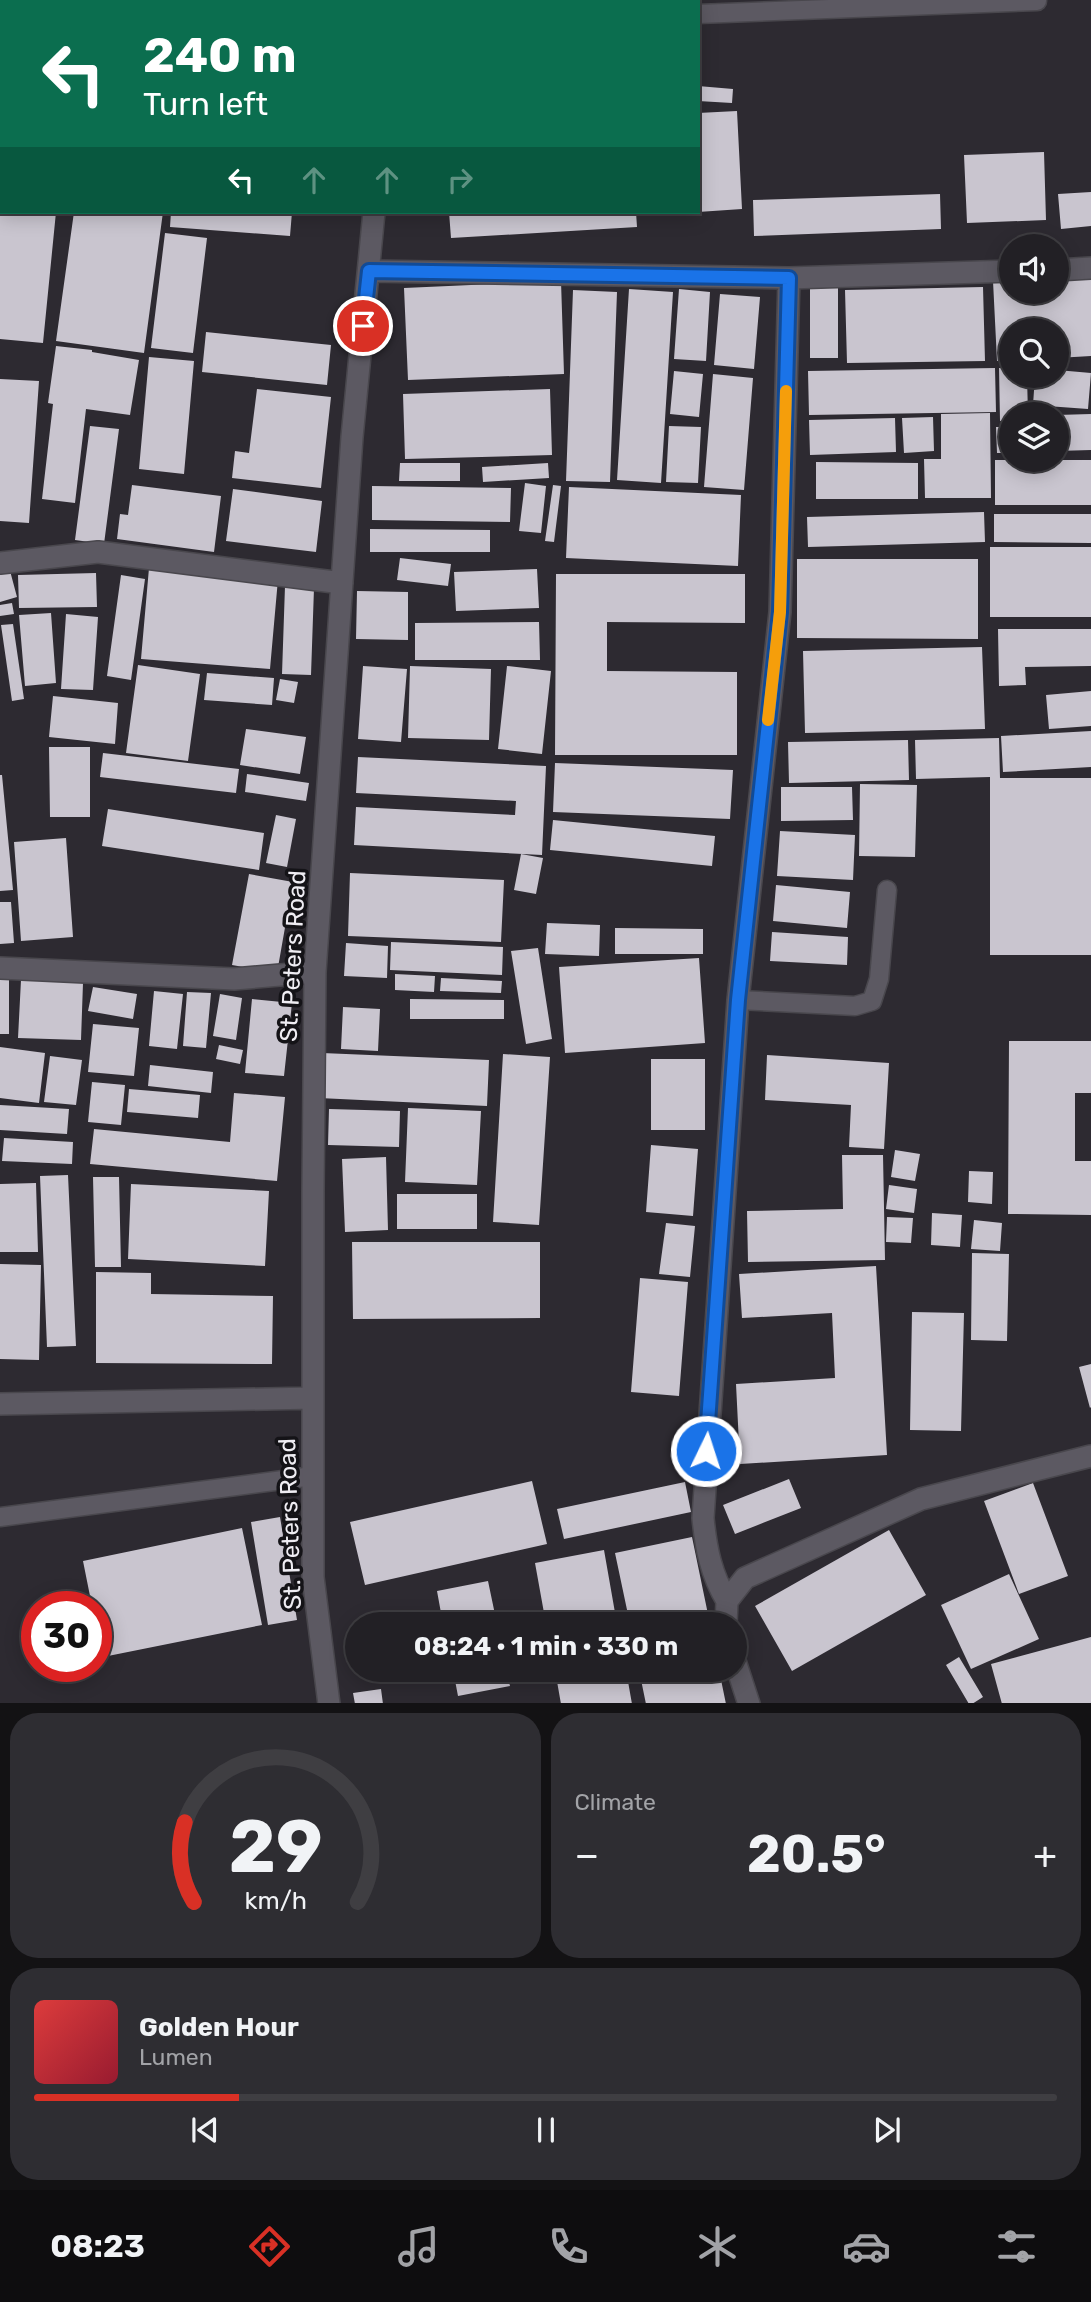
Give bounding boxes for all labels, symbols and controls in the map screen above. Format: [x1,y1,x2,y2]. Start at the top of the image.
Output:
text: 240 m [143,26,297,84]
icon: left [28,28,119,119]
text: Turn left [143,85,268,123]
icon: left [222,161,260,199]
icon: ahead [295,161,333,199]
icon: ahead [368,161,406,199]
icon: right [441,161,479,199]
map controls [999,234,1069,472]
button: sound [999,234,1069,304]
pin [333,296,393,356]
icon: arrive [344,307,382,345]
button: search [999,318,1069,388]
button: layers [999,402,1069,472]
street label: St. Peters Road [275,869,311,1043]
position arrow [669,1414,743,1488]
street label: St. Peters Road [273,1438,307,1610]
speed limit sign: 30 [21,1591,112,1682]
text: 08:24 · 1 min · 330 m [414,1631,678,1662]
text: Climate [575,1788,656,1816]
text: 29 [228,1804,322,1890]
text: 20.5° [747,1823,886,1885]
text: − [575,1832,599,1878]
text: + [1033,1832,1057,1878]
text: km/h [244,1885,306,1914]
text: Golden Hour [139,2012,299,2043]
text: Lumen [139,2043,213,2071]
icon: previous [186,2111,224,2149]
icon: pause [527,2111,565,2149]
icon: next [868,2111,906,2149]
icon: directions [245,2222,294,2271]
icon: music [394,2222,443,2271]
icon: phone [544,2222,593,2271]
icon: climate [693,2222,742,2271]
icon: car [842,2222,891,2271]
icon: filters [992,2222,1041,2271]
text: 08:23 [50,2227,145,2265]

